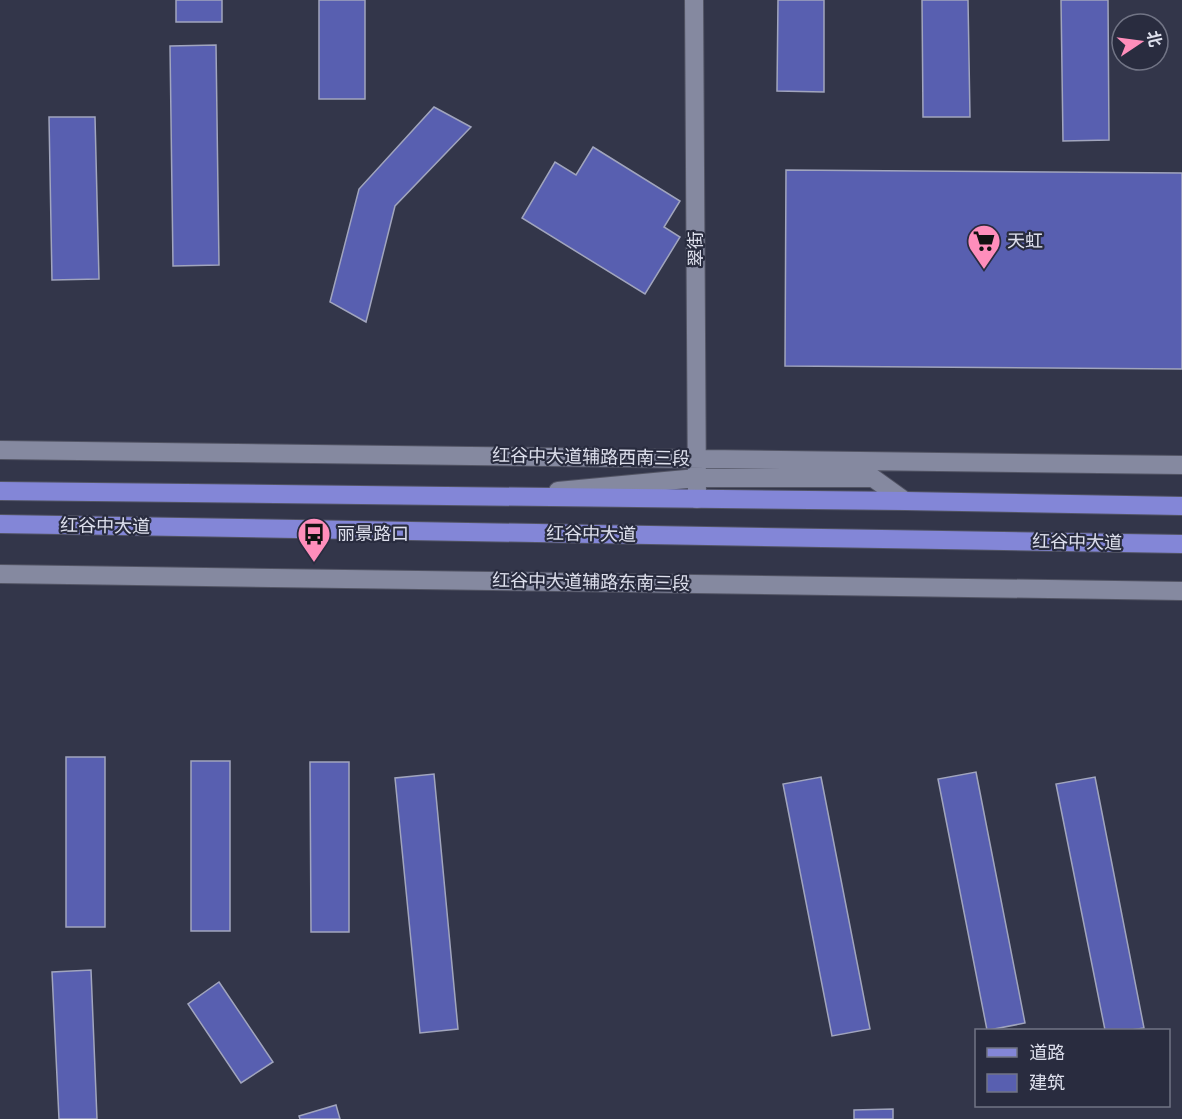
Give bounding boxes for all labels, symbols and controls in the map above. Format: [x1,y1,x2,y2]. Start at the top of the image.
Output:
north arrow [1110,12,1170,72]
text: 北 [1144,29,1164,48]
supermarket icon: 天虹 [966,223,1002,270]
street label: 翠街 [686,231,706,267]
place label: 天虹 [1007,231,1043,251]
street label: 红谷中大道辅路西南三段 [492,445,690,469]
street label: 红谷中大道 [60,515,150,537]
bus stop icon: 丽景路口 [296,516,332,563]
street label: 红谷中大道 [546,523,636,545]
place label: 丽景路口 [337,524,409,544]
street label: 红谷中大道 [1032,531,1122,553]
street label: 红谷中大道辅路东南三段 [492,570,690,594]
legend [975,1029,1170,1107]
text: 道路 [1029,1043,1065,1063]
text: 建筑 [1029,1073,1065,1093]

